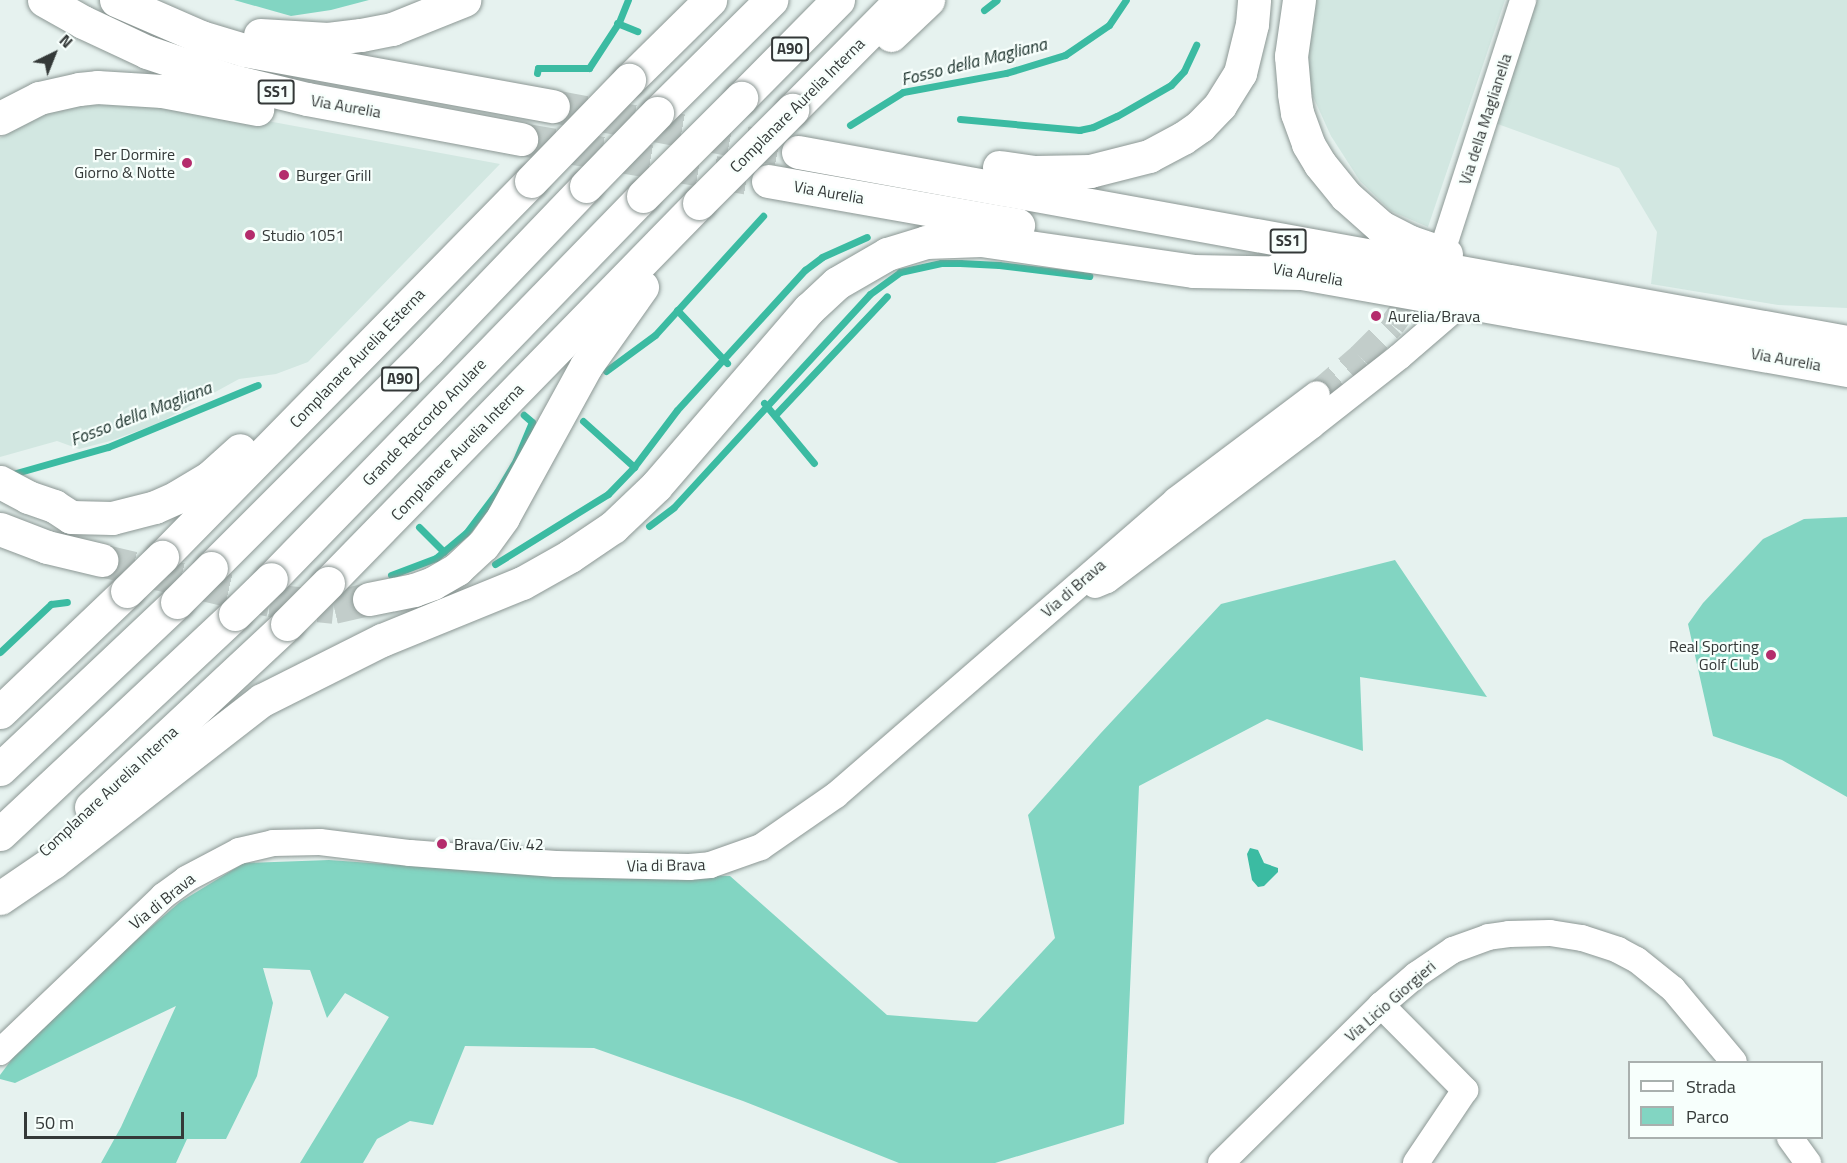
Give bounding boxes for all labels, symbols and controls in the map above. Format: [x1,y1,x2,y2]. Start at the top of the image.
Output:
north arrow [24,24,84,84]
text: N [54,28,79,53]
water label: Fosso della Magliana [899,33,1049,91]
street label: Complanare Aurelia Interna [726,34,868,176]
road number: A90 [770,37,810,61]
street label: Via della Maglianella [1455,51,1515,187]
road number: SS1 [256,80,296,104]
street label: Via Aurelia [309,90,383,122]
place label: Per Dormire Giorno & Notte [74,144,175,182]
marker: Per Dormire Giorno & Notte [180,156,194,170]
place label: Burger Grill [296,165,371,185]
marker: Burger Grill [277,168,291,182]
street label: Via Aurelia [792,176,866,208]
place label: Studio 1051 [262,225,344,245]
marker: Studio 1051 [243,228,257,242]
road number: SS1 [1268,229,1308,253]
street label: Via Aurelia [1271,258,1345,290]
street label: Complanare Aurelia Esterna [285,284,429,432]
place label: Aurelia/Brava [1388,306,1480,326]
marker: Aurelia/Brava [1369,309,1383,323]
street label: Via Aurelia [1749,343,1823,375]
street label: Grande Raccordo Anulare [358,354,490,490]
road number: A90 [380,367,420,391]
water label: Fosso della Magliana [67,377,215,451]
street label: Complanare Aurelia Interna [387,380,527,524]
street label: Via di Brava [1037,555,1109,621]
place label: Real Sporting Golf Club [1669,636,1759,674]
marker: Real Sporting Golf Club [1764,648,1778,662]
street label: Complanare Aurelia Interna [35,722,181,860]
place label: Brava/Civ. 42 [454,834,544,854]
marker: Brava/Civ. 42 [435,837,449,851]
street label: Via di Brava [626,855,706,875]
street label: Via di Brava [125,869,199,933]
street label: Via Licio Giorgieri [1341,956,1439,1046]
legend [1628,1061,1823,1139]
text: Strada [1686,1073,1736,1100]
scale bar [27,1100,188,1138]
text: Parco [1686,1103,1729,1130]
text: 50 m [35,1109,74,1136]

